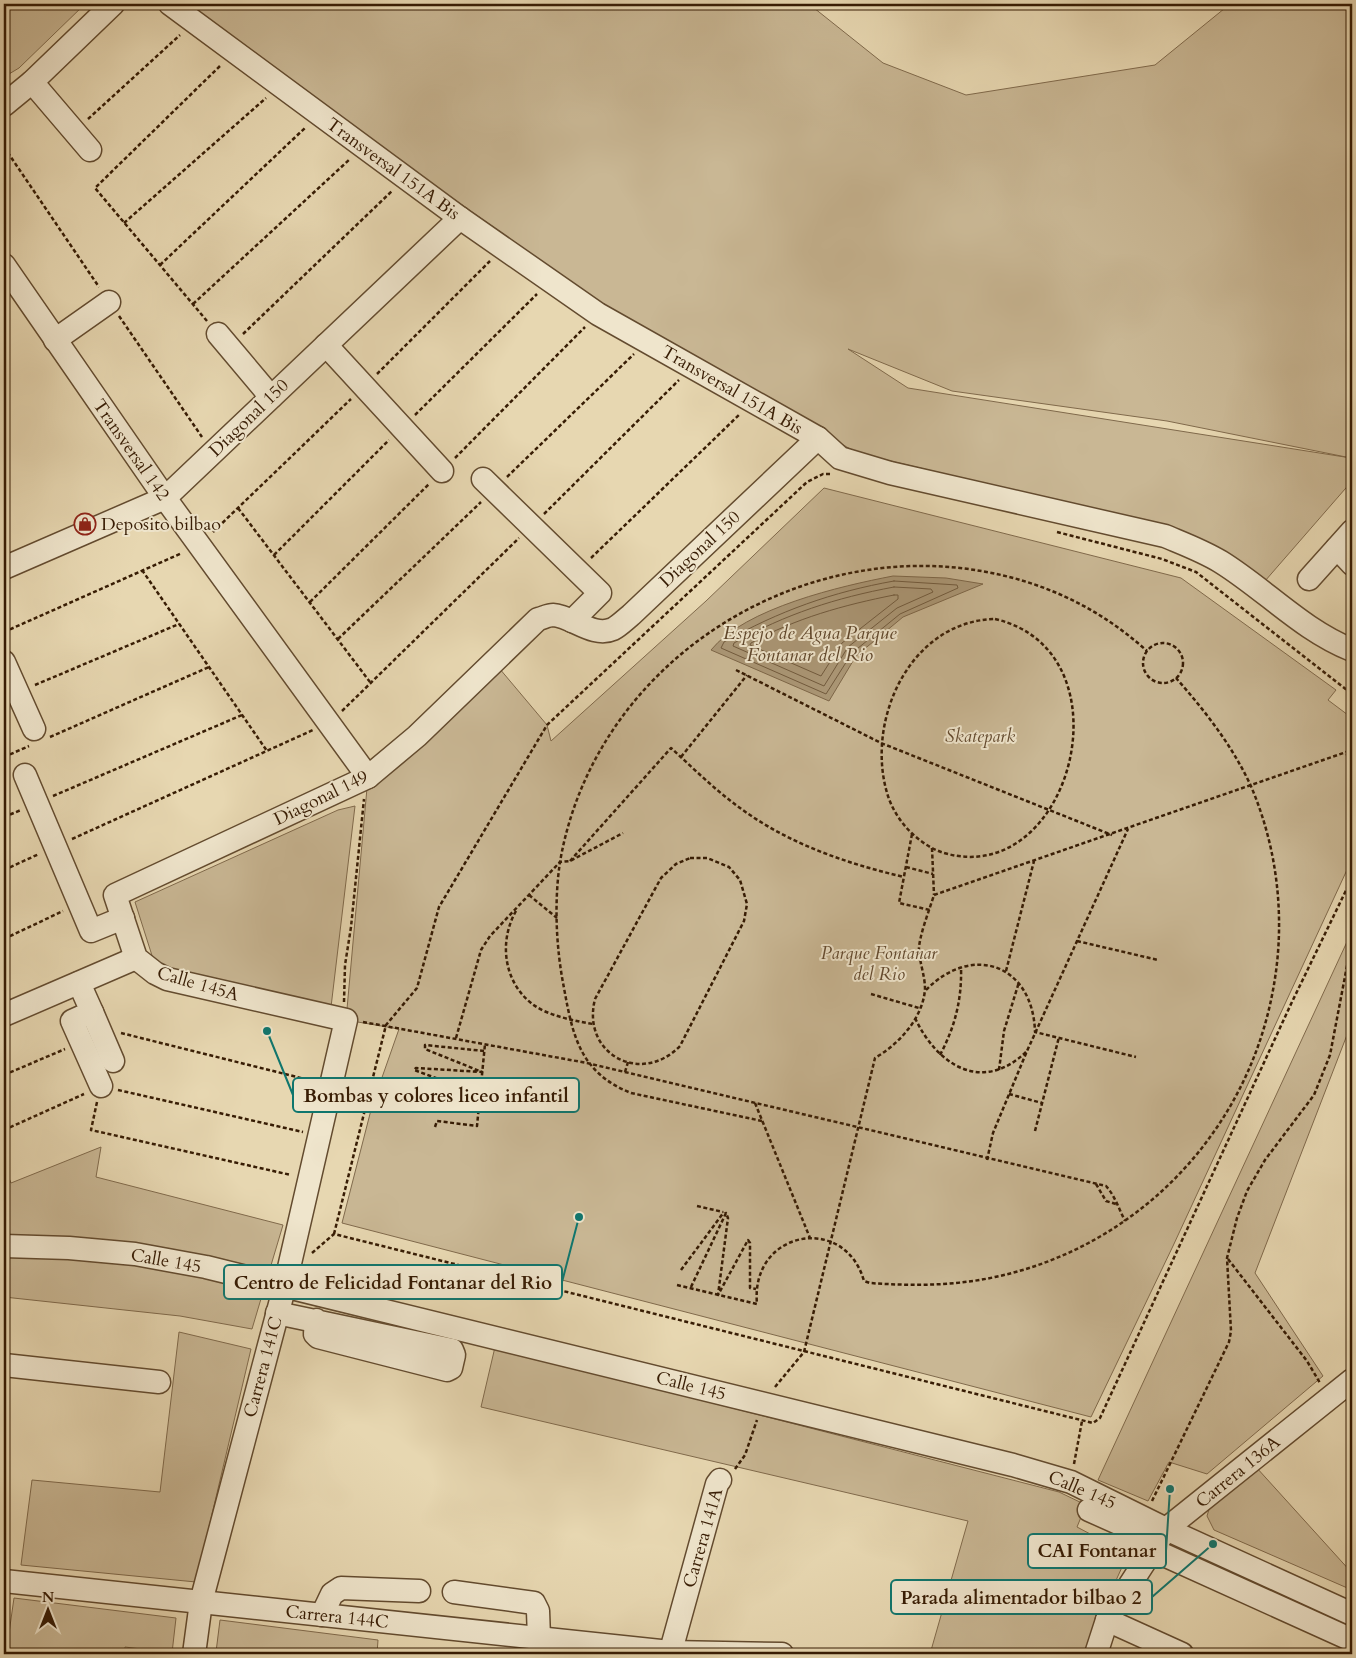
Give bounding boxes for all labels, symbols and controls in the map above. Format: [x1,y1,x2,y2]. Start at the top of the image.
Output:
street label: Transversal 151A Bis [321,112,465,226]
street label: Transversal 151A Bis [657,339,807,441]
street label: Diagonal 150 [203,373,295,463]
street label: Transversal 142 [87,394,175,506]
street label: Diagonal 150 [654,505,746,593]
shop icon: Deposito bilbao [73,512,97,536]
place label: Deposito bilbao [101,512,221,537]
water label: Espejo de Agua Parque Fontanar del Rio [723,620,897,668]
park label: Skatepark [945,724,1015,749]
street label: Diagonal 149 [270,764,372,832]
park label: Parque Fontanar del Rio [821,941,938,987]
street label: Calle 145A [154,960,242,1008]
callout: Bombas y colores liceo infantil [293,1078,579,1112]
text: Bombas y colores liceo infantil [303,1083,569,1109]
street label: Calle 145 [129,1242,203,1280]
callout: Centro de Felicidad Fontanar del Rio [224,1265,562,1299]
text: Centro de Felicidad Fontanar del Rio [234,1270,552,1296]
street label: Carrera 141C [238,1314,289,1420]
street label: Calle 145 [653,1365,729,1407]
street label: Carrera 136A [1190,1430,1286,1514]
street label: Calle 145 [1044,1465,1120,1515]
street label: Carrera 141A [677,1485,729,1591]
callout: CAI Fontanar [1028,1534,1166,1568]
text: CAI Fontanar [1038,1538,1157,1564]
callout: Parada alimentador bilbao 2 [891,1580,1152,1614]
text: Parada alimentador bilbao 2 [901,1585,1142,1611]
north arrow [22,1586,72,1636]
text: N [42,1588,54,1607]
street label: Carrera 144C [284,1599,390,1635]

